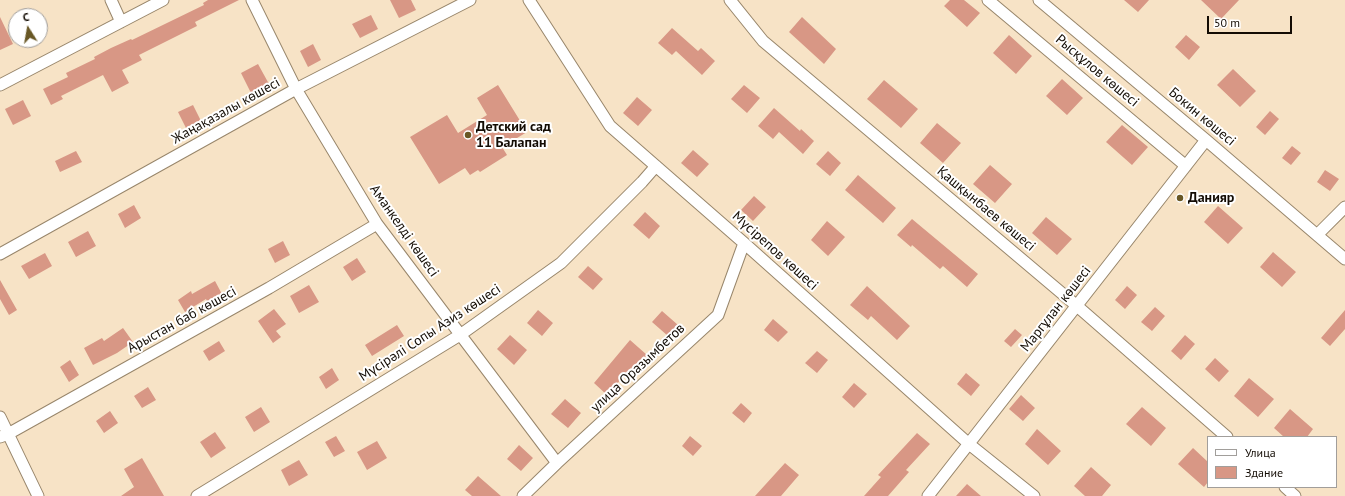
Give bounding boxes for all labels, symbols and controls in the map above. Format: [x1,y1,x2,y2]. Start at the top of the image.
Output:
north arrow [8,8,48,48]
scale bar [1209,8,1294,34]
text: С [22,10,30,25]
text: 50 m [1214,15,1240,30]
street label: Рысқұлов көшесі [1052,31,1142,111]
street label: Жаңақазалы көшесі [169,74,283,148]
street label: Бокин көшесі [1165,84,1239,150]
place label: Детский сад 11 Балапан [476,119,551,152]
marker: Детский сад 11 Балапан [463,130,473,140]
street label: Қашқынбаев көшесі [933,163,1039,255]
street label: Аманкелді көшесі [366,182,442,280]
place label: Данияр [1188,190,1234,206]
marker: Данияр [1175,193,1185,203]
street label: Мүсірепов көшесі [729,208,821,294]
street label: Маргұлан көшесі [1017,263,1095,355]
street label: Мүсірәлі Сопы Азиз көшесі [356,281,504,385]
street label: Арыстан баб көшесі [125,283,239,357]
street label: улица Оразымбетов [588,320,688,416]
legend [1207,436,1337,488]
text: Улица [1245,445,1276,460]
text: Здание [1245,465,1283,480]

